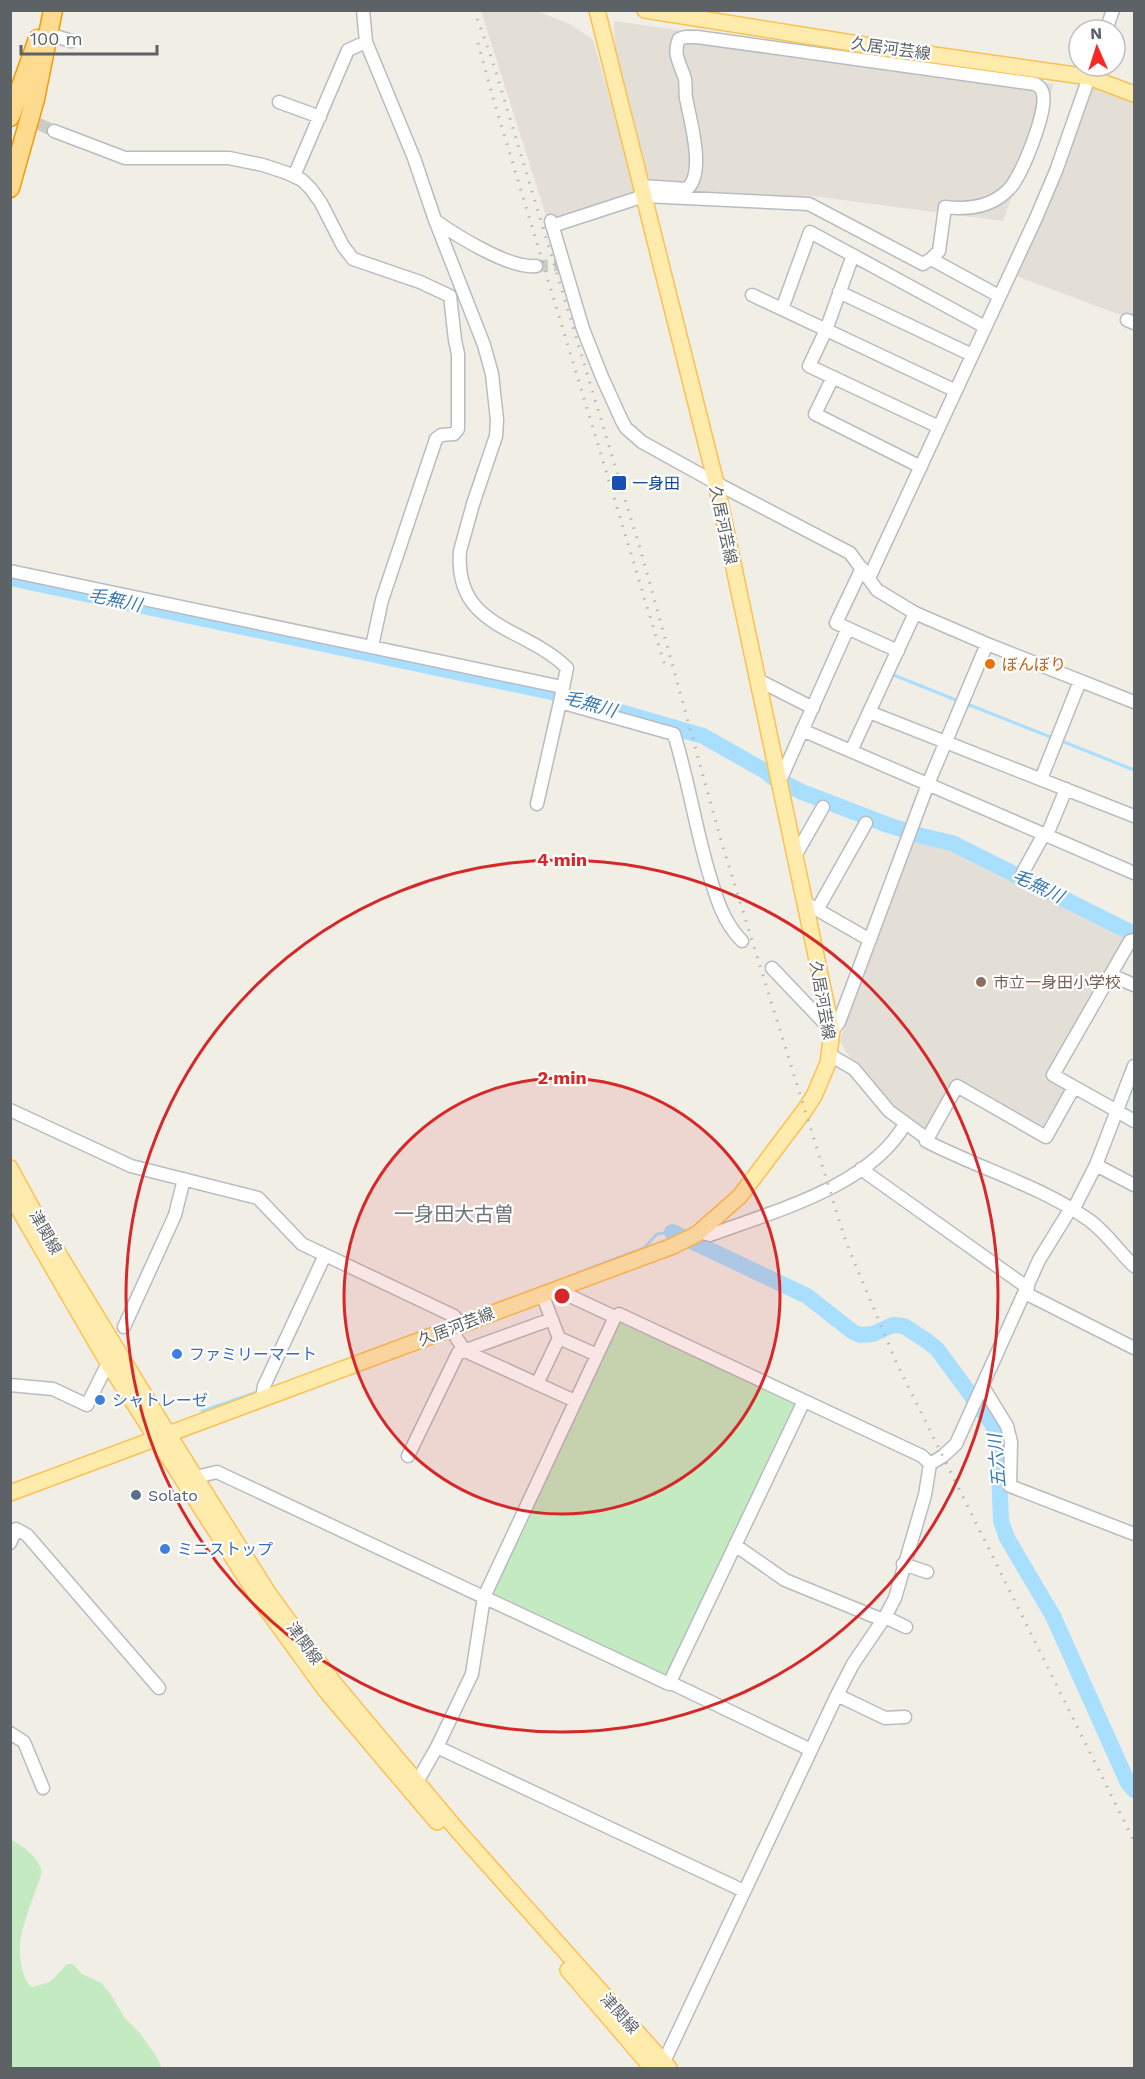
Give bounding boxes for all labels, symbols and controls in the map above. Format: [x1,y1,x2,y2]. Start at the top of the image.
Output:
scale bar [21,18,158,56]
north arrow [1067,18,1127,78]
text: N [1090,24,1103,43]
text: 100 m [30,28,83,49]
street label: 久居河芸線 [850,34,932,63]
marker: 一身田 [610,474,628,492]
place label: 一身田 [632,474,680,493]
street label: 久居河芸線 [706,484,741,566]
water label: 毛無川 [87,584,146,616]
place label: ぼんぼり [1002,655,1066,674]
marker: ぼんぼり [983,657,997,671]
water label: 毛無川 [561,686,621,722]
text: 4 min [537,849,587,870]
water label: 毛無川 [1009,864,1069,908]
street label: 久居河芸線 [806,959,839,1041]
place label: 市立一身田小学校 [993,973,1121,992]
marker: 市立一身田小学校 [974,975,988,989]
text: 2 min [537,1067,587,1088]
district label: 一身田大古曽 [394,1202,514,1226]
street label: 津関線 [25,1207,66,1258]
centre of rings [552,1286,572,1306]
street label: 久居河芸線 [415,1303,497,1350]
place label: ファミリーマート [189,1345,317,1364]
marker: ファミリーマート [170,1347,184,1361]
place label: シャトレーゼ [112,1391,208,1410]
marker: シャトレーゼ [93,1393,107,1407]
water label: 五六川 [984,1431,1009,1489]
place label: Solato [148,1486,198,1505]
marker: Solato [129,1488,143,1502]
place label: ミニストップ [177,1540,273,1559]
marker: ミニストップ [158,1542,172,1556]
street label: 津関線 [283,1618,326,1668]
street label: 津関線 [597,1989,643,2038]

